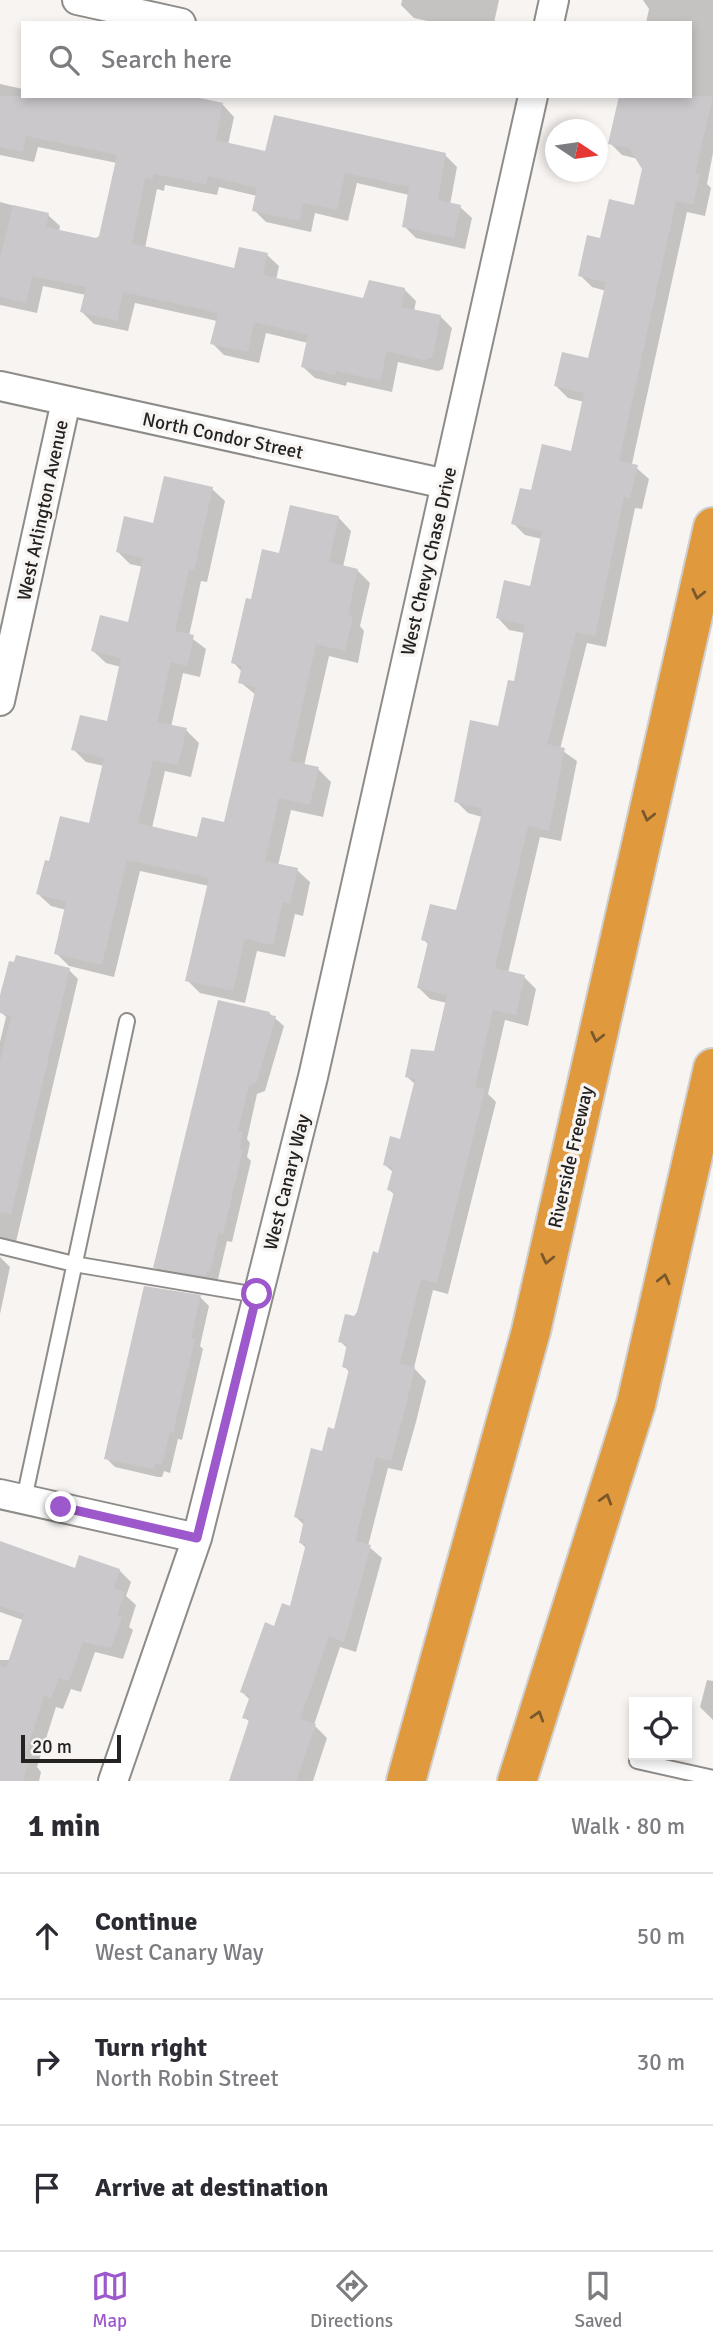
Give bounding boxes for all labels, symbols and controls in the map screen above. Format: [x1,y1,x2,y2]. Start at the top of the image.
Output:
search box [21,21,692,98]
icon: search [45,41,83,79]
text: Search here [101,44,232,76]
north arrow [545,119,608,182]
street label: North Condor Street [140,407,306,465]
street label: West Arlington Avenue [12,418,74,603]
street label: West Chevy Chase Drive [396,465,462,658]
one-way arrow [692,588,706,600]
one-way arrow [641,810,656,822]
one-way arrow [591,1031,606,1043]
street label: Riverside Freeway [543,1084,599,1231]
street label: West Canary Way [258,1112,315,1253]
one-way arrow [541,1253,556,1265]
one-way arrow [656,1273,671,1285]
route start [241,1278,272,1309]
route end [45,1491,76,1522]
one-way arrow [597,1493,612,1505]
map controls [629,1697,692,1760]
button: locate [629,1697,692,1760]
one-way arrow [529,1710,544,1722]
scale bar [21,1732,121,1764]
text: 20 m [32,1735,72,1759]
text: 1 min [28,1808,100,1845]
text: Walk · 80 m [571,1812,685,1841]
text: Continue [95,1906,197,1938]
icon: ahead [28,1917,66,1955]
text: 50 m [637,1922,685,1951]
text: West Canary Way [95,1938,264,1967]
text: Turn right [95,2032,207,2064]
icon: right [28,2043,66,2081]
text: 30 m [637,2048,685,2077]
text: North Robin Street [95,2064,279,2093]
icon: arrive [28,2169,66,2207]
text: Arrive at destination [95,2172,328,2204]
tab: Map [91,2267,129,2333]
tab: Directions [310,2267,393,2333]
tab: Saved [574,2267,622,2333]

